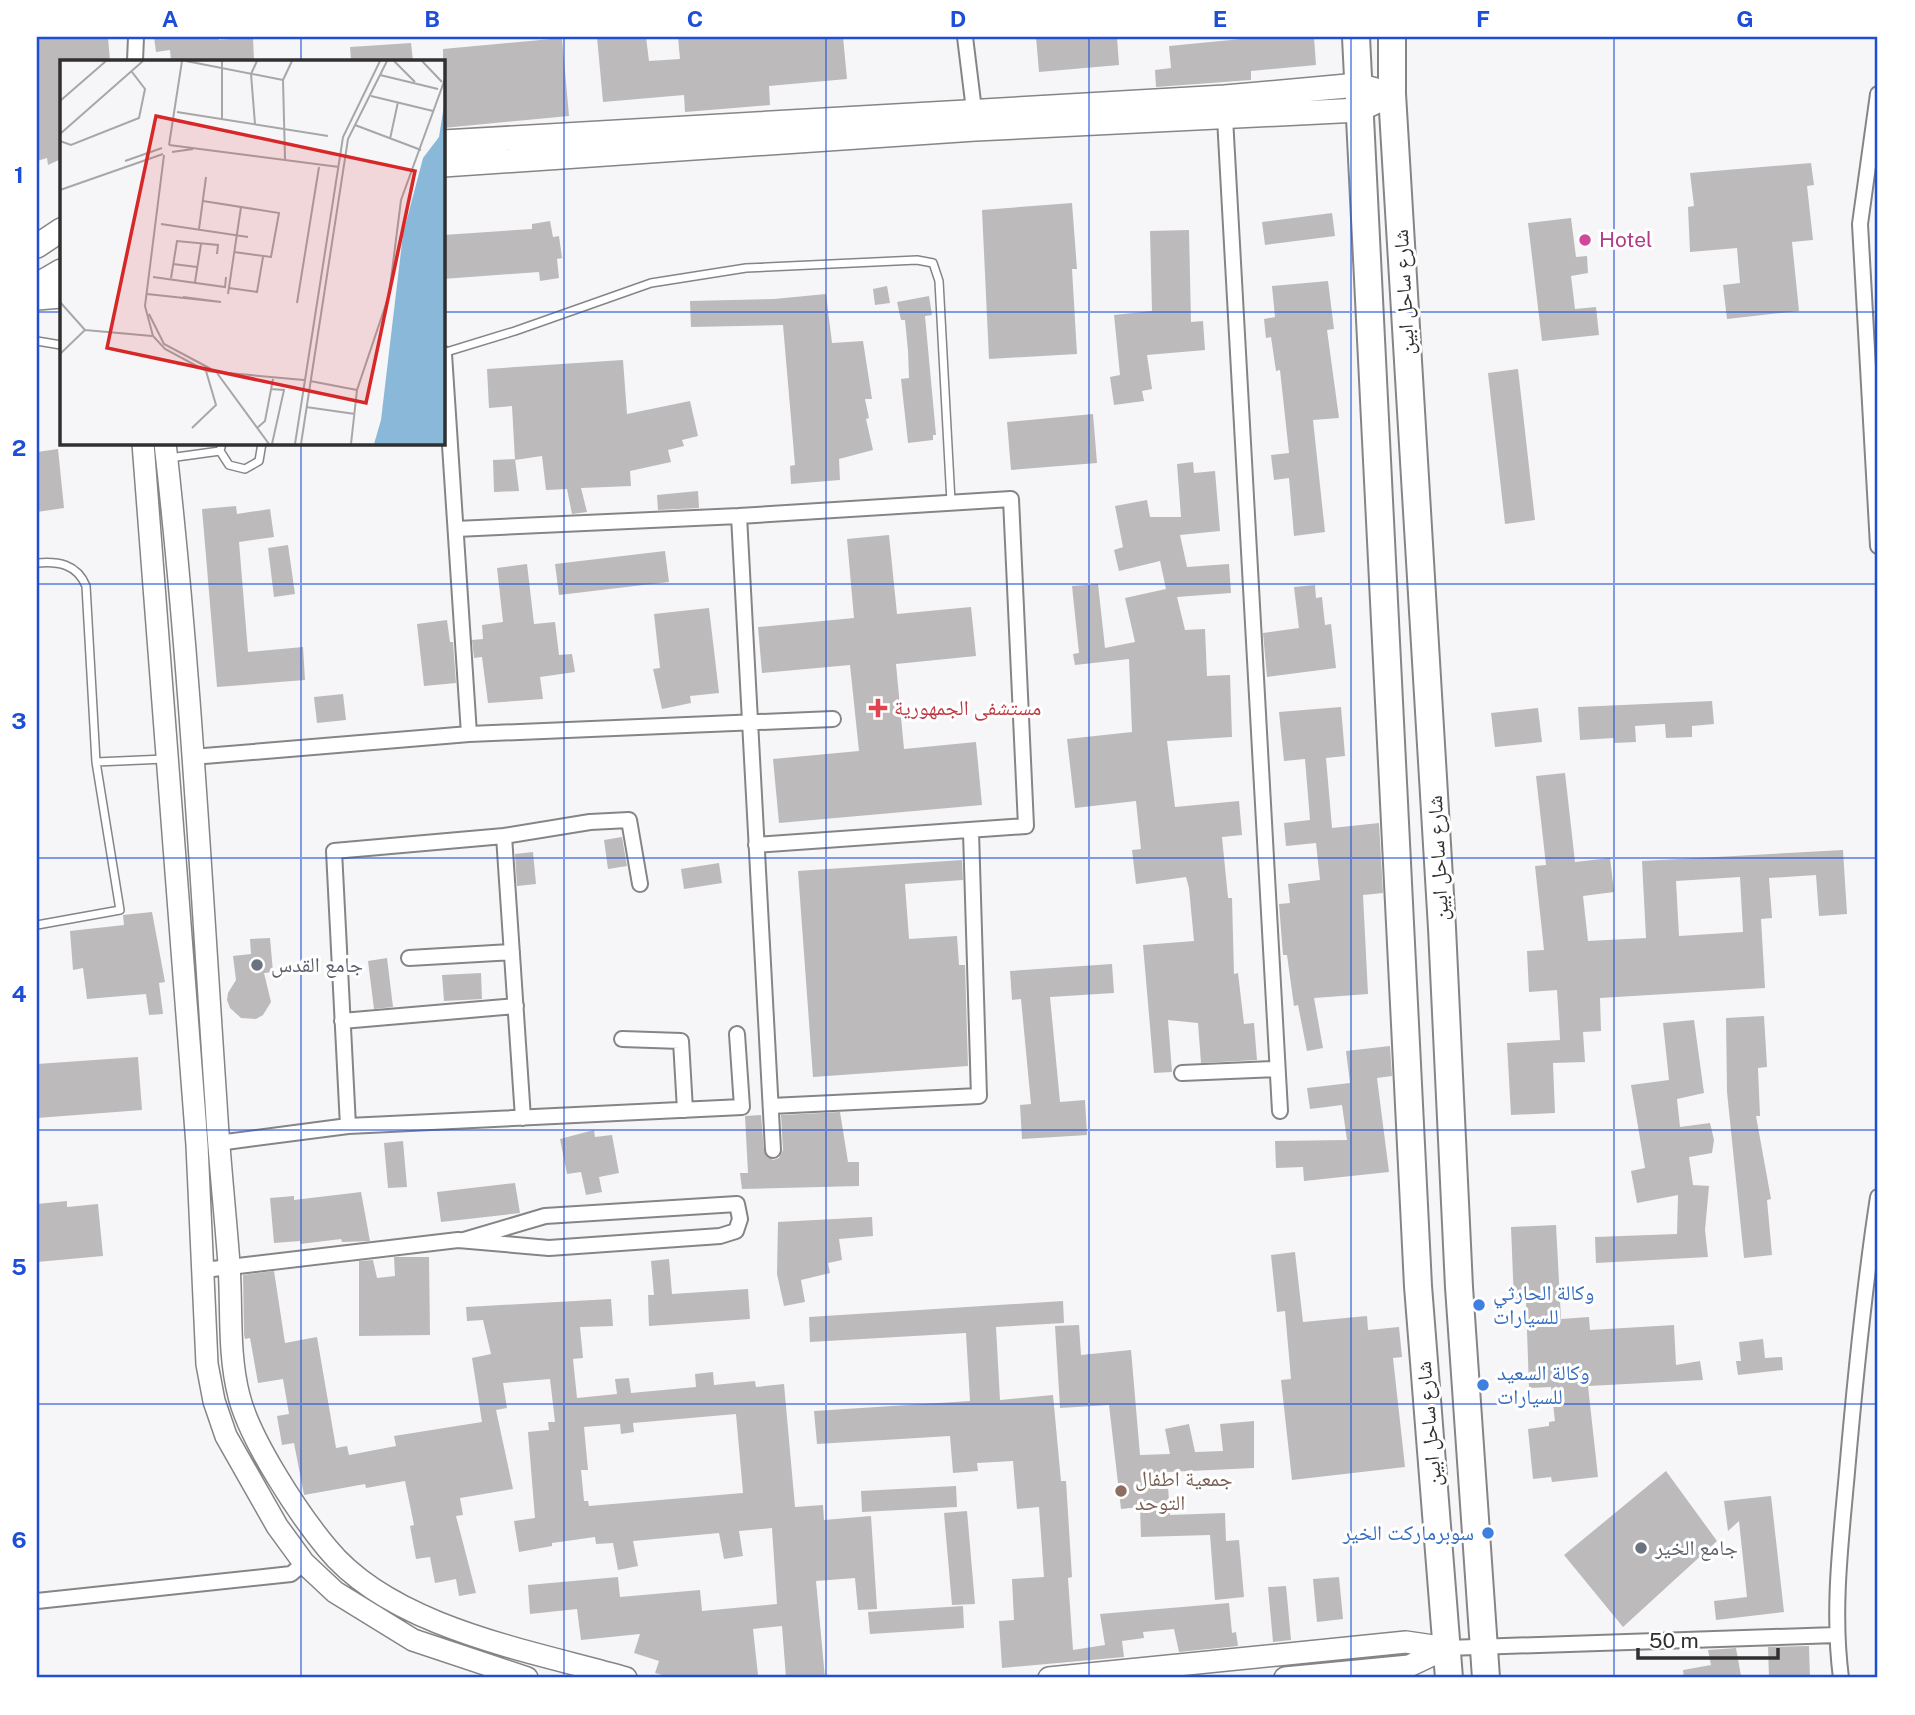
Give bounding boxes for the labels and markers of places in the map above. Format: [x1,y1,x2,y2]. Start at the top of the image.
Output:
place label: Hotel [1599,227,1652,252]
marker: Hotel [1577,232,1593,248]
place label: مستشفى الجمهورية [894,695,1041,721]
marker: مستشفى الجمهورية [868,698,888,718]
place label: جامع القدس [271,952,363,978]
marker: جامع القدس [249,957,265,973]
place label: وكالة الحارثي للسيارات [1493,1280,1594,1329]
marker: وكالة الحارثي للسيارات [1471,1297,1487,1313]
place label: وكالة السعيد للسيارات [1497,1360,1589,1409]
marker: وكالة السعيد للسيارات [1475,1377,1491,1393]
place label: جمعية اطفال التوحد [1135,1466,1233,1515]
marker: جمعية اطفال التوحد [1113,1483,1129,1499]
place label: سوبرماركت الخير [1342,1520,1474,1545]
marker: سوبرماركت الخير [1480,1525,1496,1541]
place label: جامع الخير [1654,1535,1738,1561]
marker: جامع الخير [1633,1540,1649,1556]

